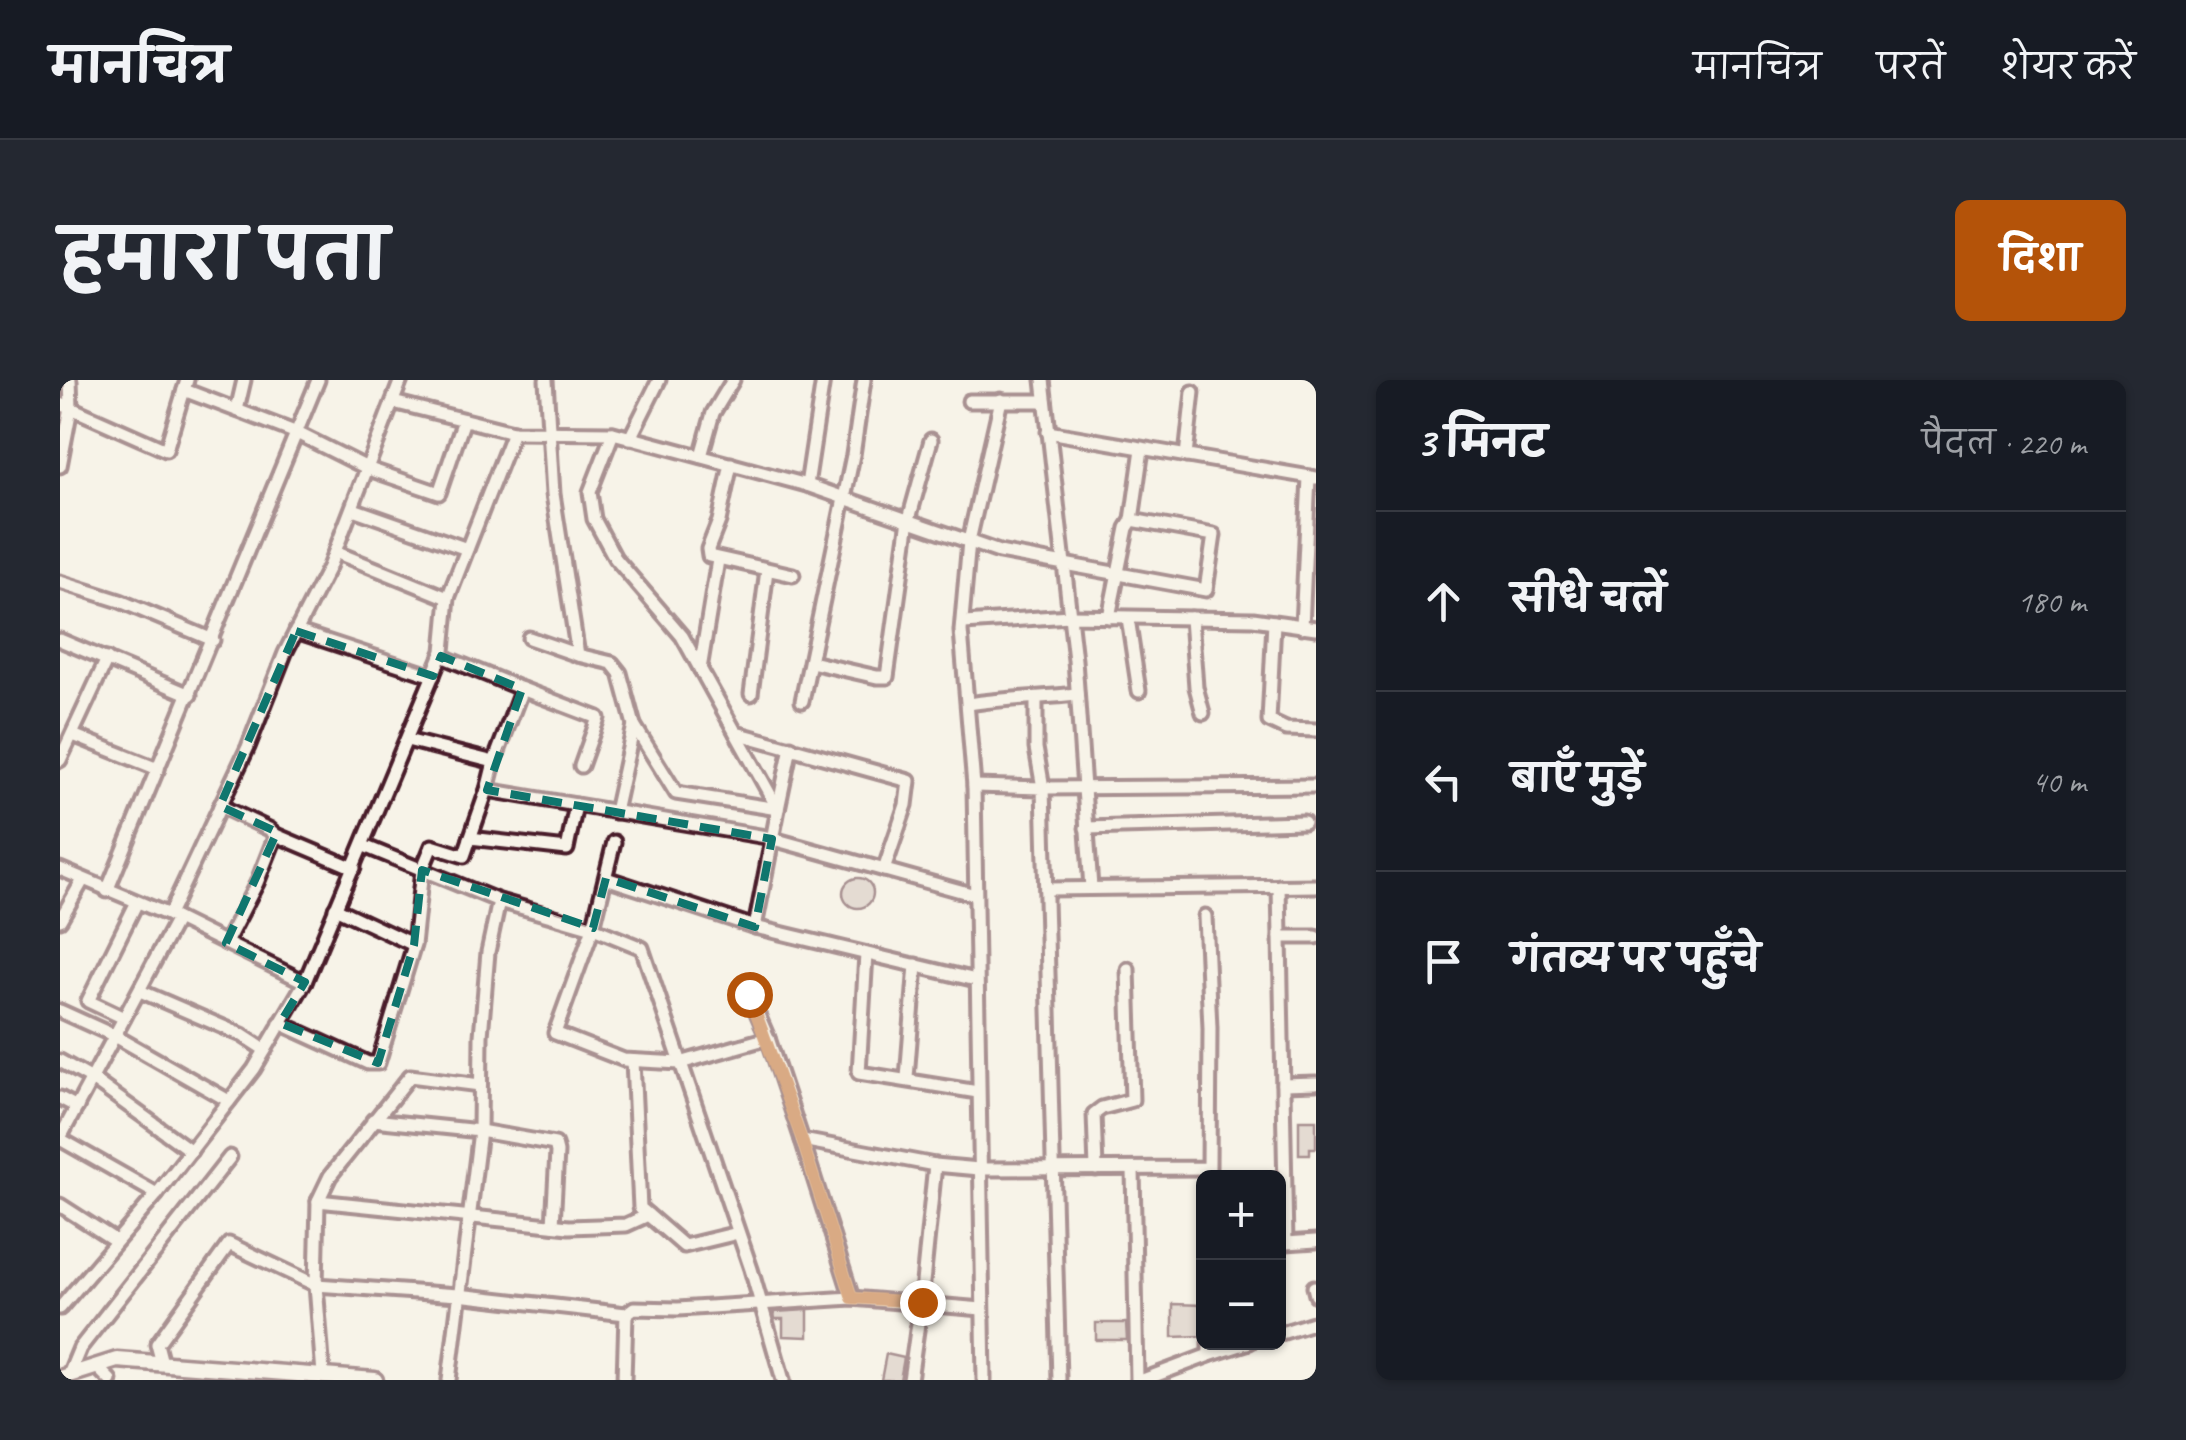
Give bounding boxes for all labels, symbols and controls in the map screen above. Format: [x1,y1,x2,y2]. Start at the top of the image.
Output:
text: मानचित्र [50,36,229,96]
text: मानचित्र [1693,45,1822,90]
text: परतें [1877,45,1945,90]
text: शेयर करें [2000,45,2136,90]
button: दिशा [1955,200,2126,321]
text: हमारा पता [60,212,388,300]
text: 3 मिनट [1416,416,1547,469]
text: पैदल · 220 m [1922,423,2086,464]
icon: ahead [1416,574,1471,629]
text: सीधे चलें [1511,575,1666,622]
text: 180 m [2017,581,2086,622]
icon: left [1416,754,1471,809]
text: बाएँ मुड़ें [1511,755,1644,802]
text: 40 m [2032,761,2086,802]
icon: arrive [1416,934,1471,989]
text: गंतव्य पर पहुँचे [1511,935,1760,982]
route start [727,972,773,1018]
map controls [1196,1170,1286,1350]
button: + [1196,1170,1286,1260]
button: − [1196,1260,1286,1350]
route end [900,1280,946,1326]

